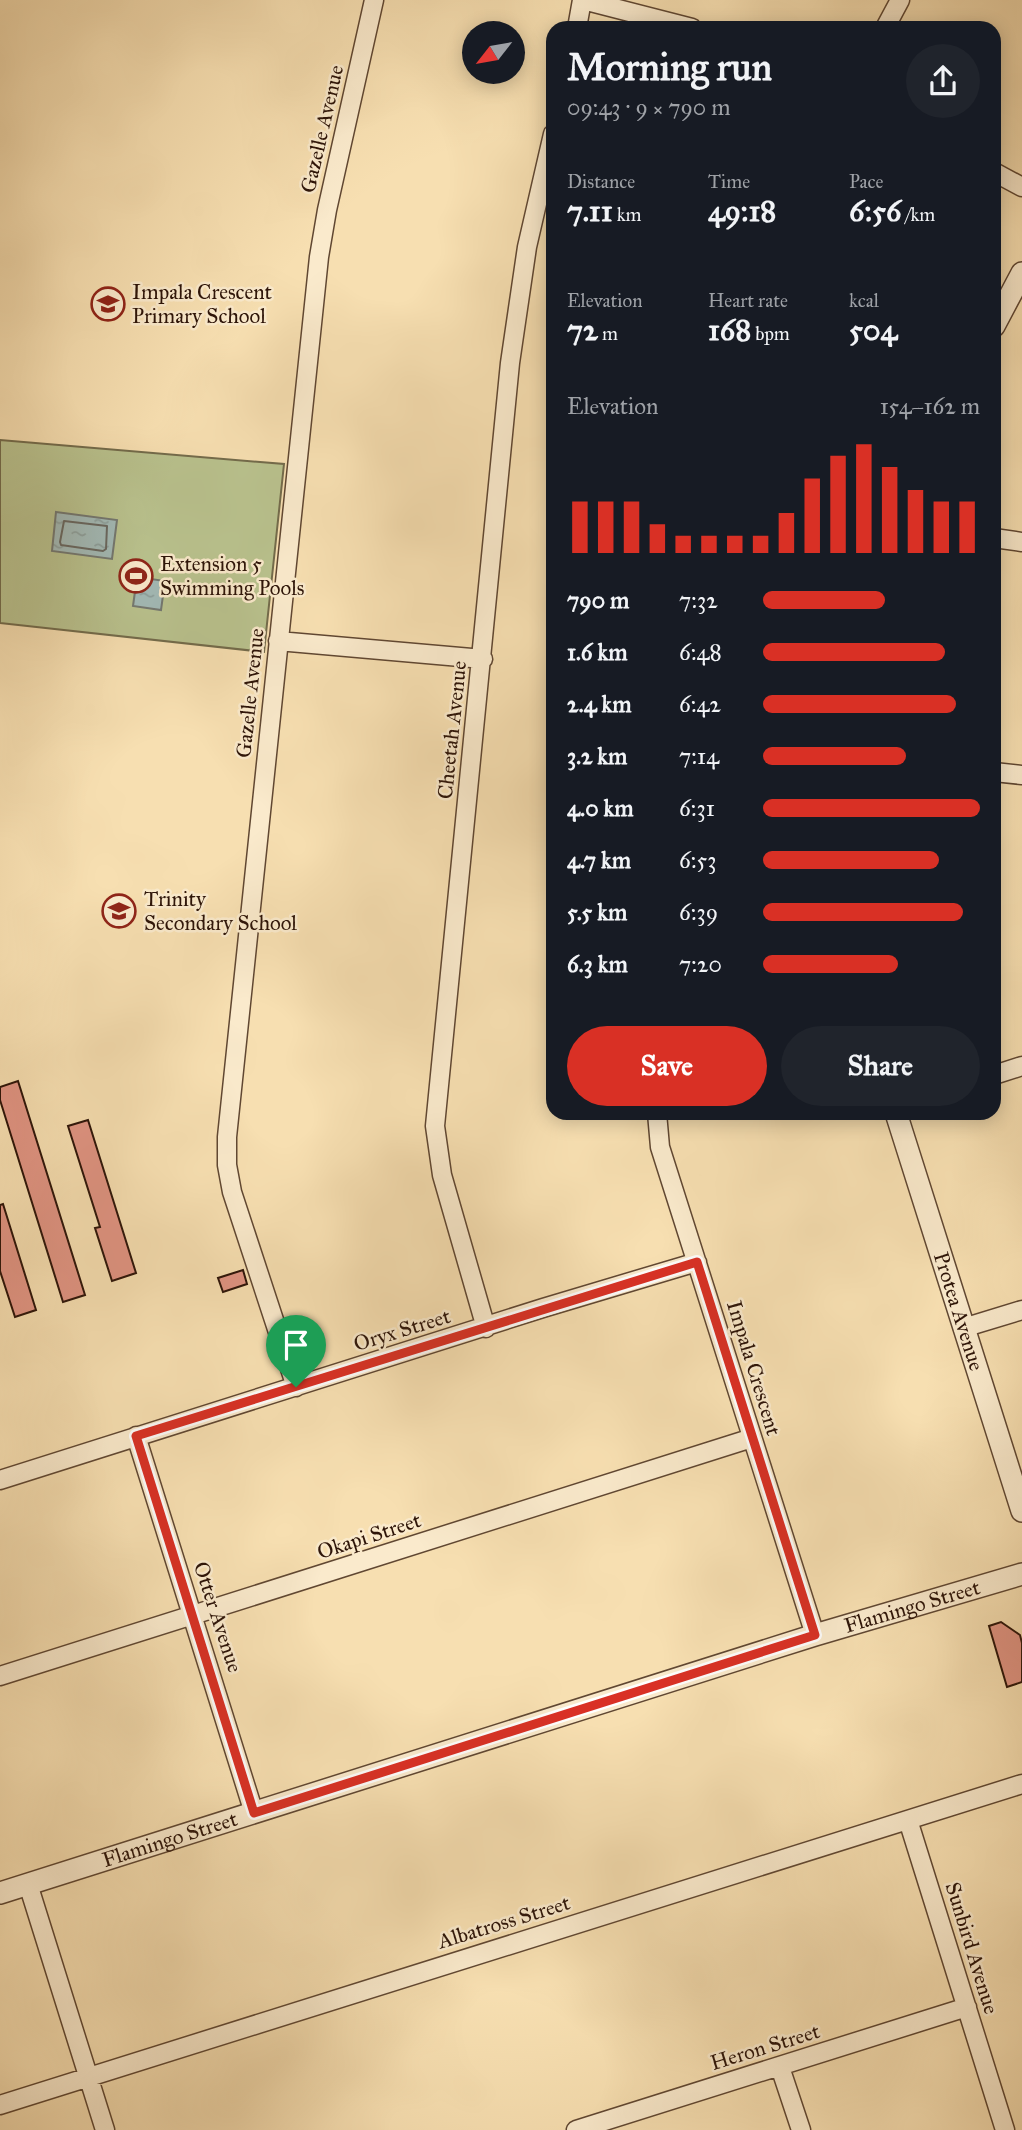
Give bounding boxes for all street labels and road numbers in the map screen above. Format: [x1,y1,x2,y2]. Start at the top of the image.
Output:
street label: Gazelle Avenue [295,62,349,195]
street label: Gazelle Avenue [230,627,270,759]
street label: Cheetah Avenue [432,659,472,800]
street label: Protea Avenue [928,1249,990,1374]
street label: Impala Crescent [721,1297,787,1439]
street label: Oryx Street [350,1303,454,1357]
street label: Okapi Street [314,1507,425,1565]
street label: Otter Avenue [188,1558,248,1676]
street label: Flamingo Street [841,1574,984,1639]
street label: Flamingo Street [99,1806,241,1873]
street label: Sunbird Avenue [940,1879,1004,2017]
street label: Albatross Street [434,1889,574,1955]
street label: Heron Street [707,2018,823,2076]

